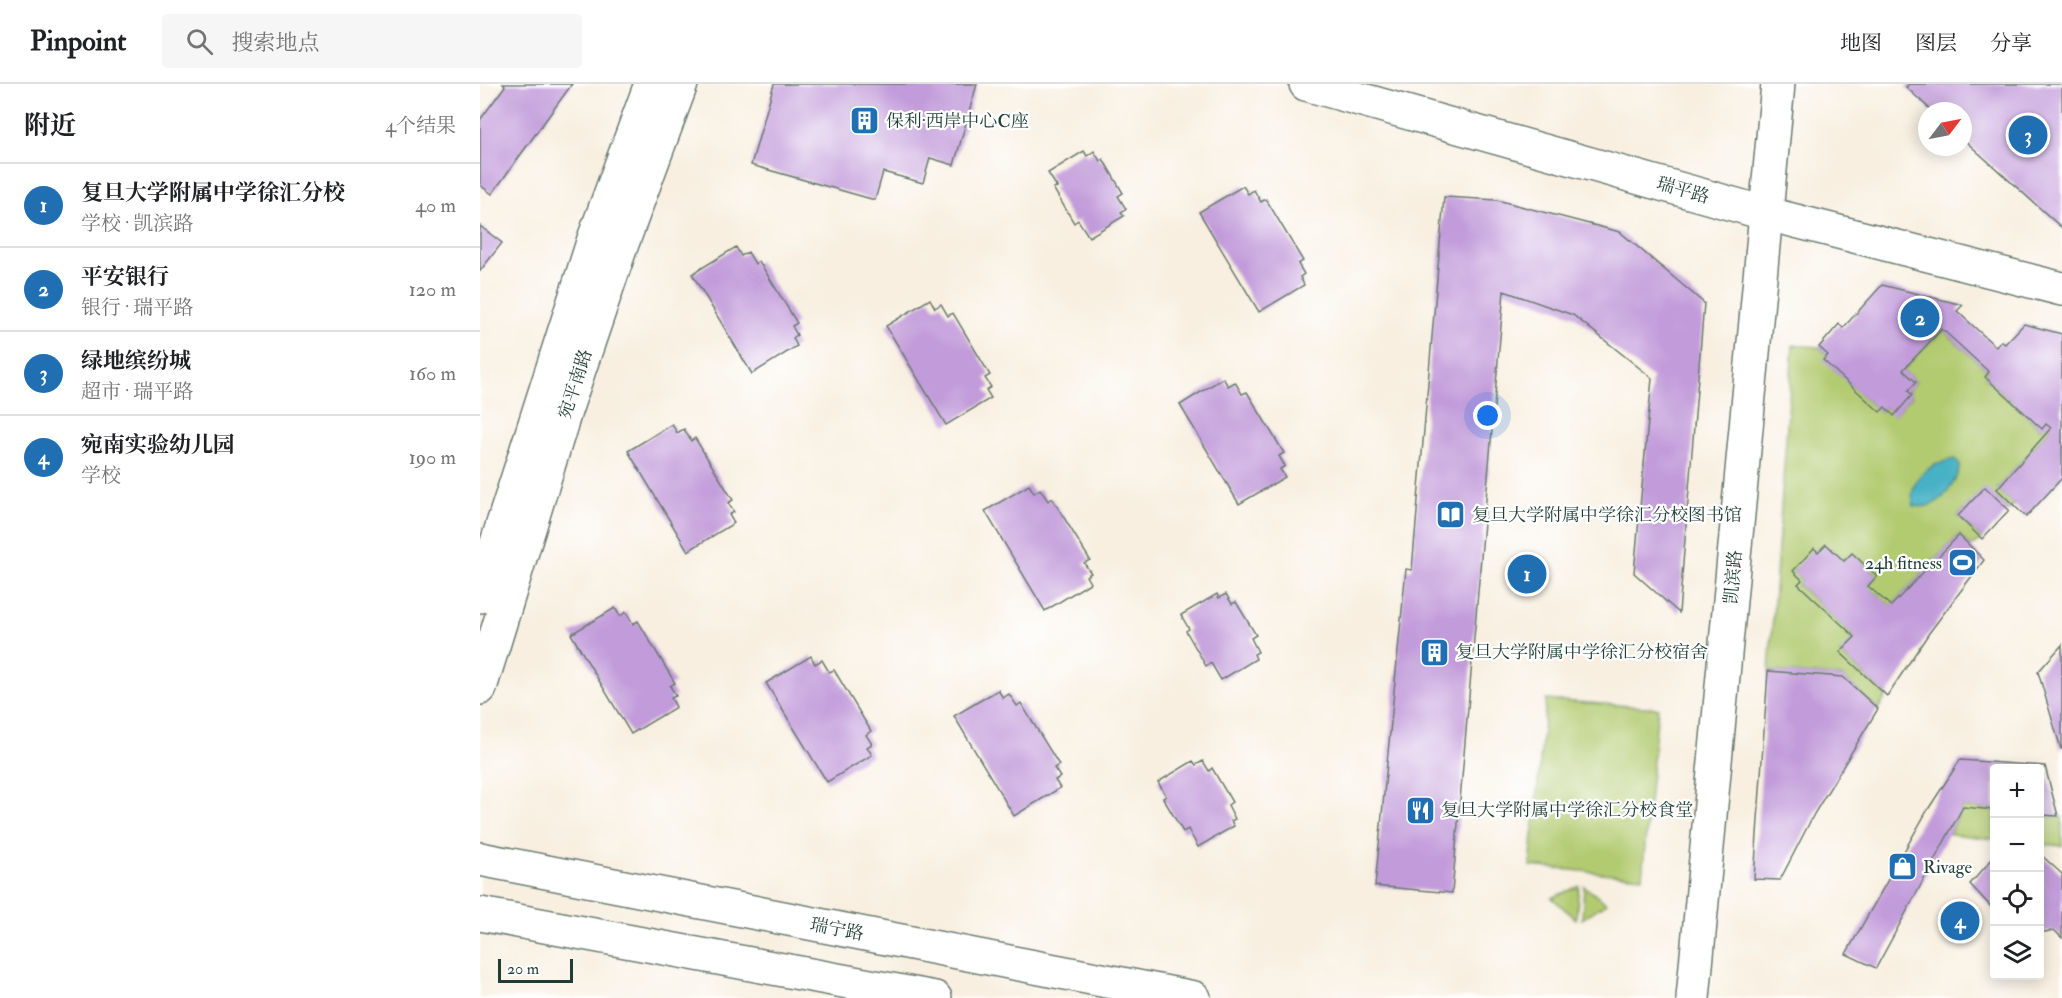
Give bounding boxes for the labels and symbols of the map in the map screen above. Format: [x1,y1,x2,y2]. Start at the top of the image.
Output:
north arrow [1918,102,1972,156]
building icon: 保利·西岸中心C座 [849,105,881,137]
place label: 保利·西岸中心C座 [886,110,1029,133]
pin: 3 [2008,112,2048,158]
street label: 瑞平路 [1654,172,1712,209]
pin: 2 [1900,296,1940,340]
street label: 宛平南路 [553,346,598,422]
your location [1473,401,1502,430]
library icon: 复旦大学附属中学徐汇分校图书馆 [1435,499,1467,531]
place label: 复旦大学附属中学徐汇分校图书馆 [1472,504,1742,527]
sports icon: 24h fitness [1947,547,1979,579]
street label: 凯滨路 [1720,549,1747,605]
pin: 1 [1508,552,1546,596]
place label: 24h fitness [1865,552,1942,575]
building icon: 复旦大学附属中学徐汇分校宿舍 [1419,636,1451,668]
place label: 复旦大学附属中学徐汇分校宿舍 [1456,641,1708,664]
restaurant icon: 复旦大学附属中学徐汇分校食堂 [1404,794,1436,826]
place label: 复旦大学附属中学徐汇分校食堂 [1441,799,1693,822]
shop icon: Rivage [1886,851,1918,883]
place label: Rivage [1923,856,1973,879]
pin: 4 [1940,898,1980,944]
street label: 瑞宁路 [808,913,866,946]
scale bar [498,956,573,984]

